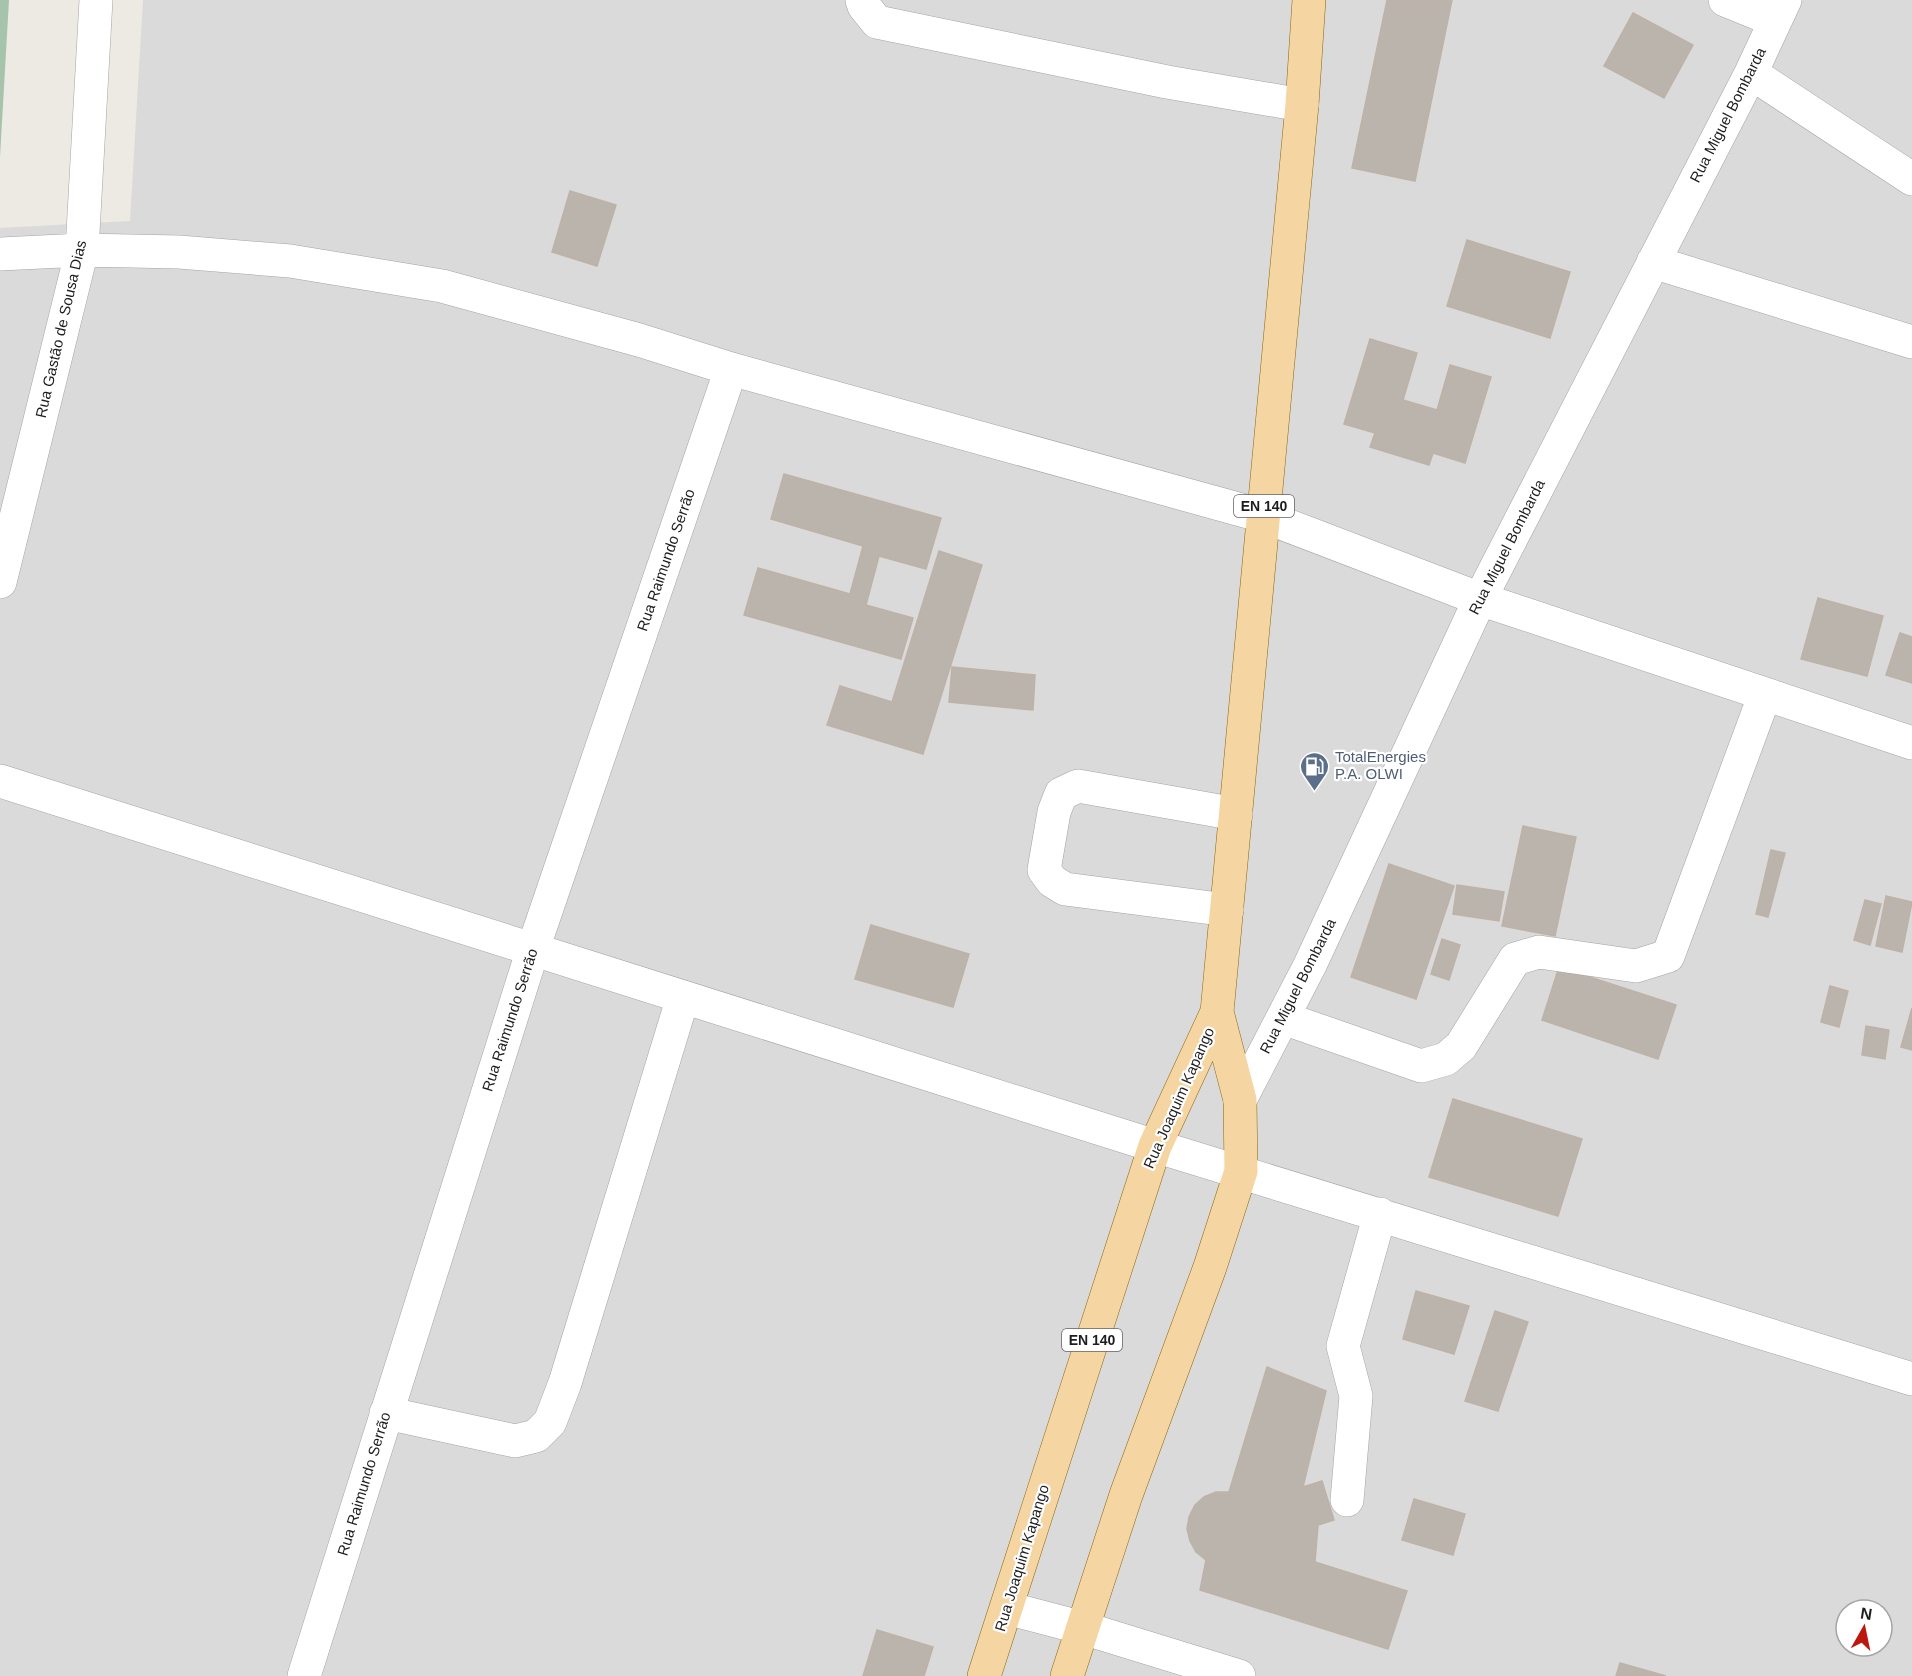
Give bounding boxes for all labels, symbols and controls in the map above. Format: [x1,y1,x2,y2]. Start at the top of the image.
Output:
street label: Rua Miguel Bombarda [1686,44,1769,185]
street label: Rua Gastão de Sousa Dias [32,238,89,419]
street label: Rua Miguel Bombarda [1465,476,1548,617]
street label: Rua Raimundo Serrão [633,487,698,633]
road number: EN 140 [1234,495,1294,517]
place label: TotalEnergies P.A. OLWI [1335,748,1426,782]
fuel station icon: TotalEnergies P.A. OLWI [1298,750,1330,792]
street label: Rua Miguel Bombarda [1256,915,1339,1056]
street label: Rua Raimundo Serrão [478,946,541,1093]
street label: Rua Joaquim Kapango [1140,1025,1217,1171]
road number: EN 140 [1062,1329,1122,1351]
street label: Rua Raimundo Serrão [334,1410,393,1558]
street label: Rua Joaquim Kapango [991,1482,1052,1633]
north arrow [1834,1598,1894,1658]
text: N [1859,1604,1873,1623]

